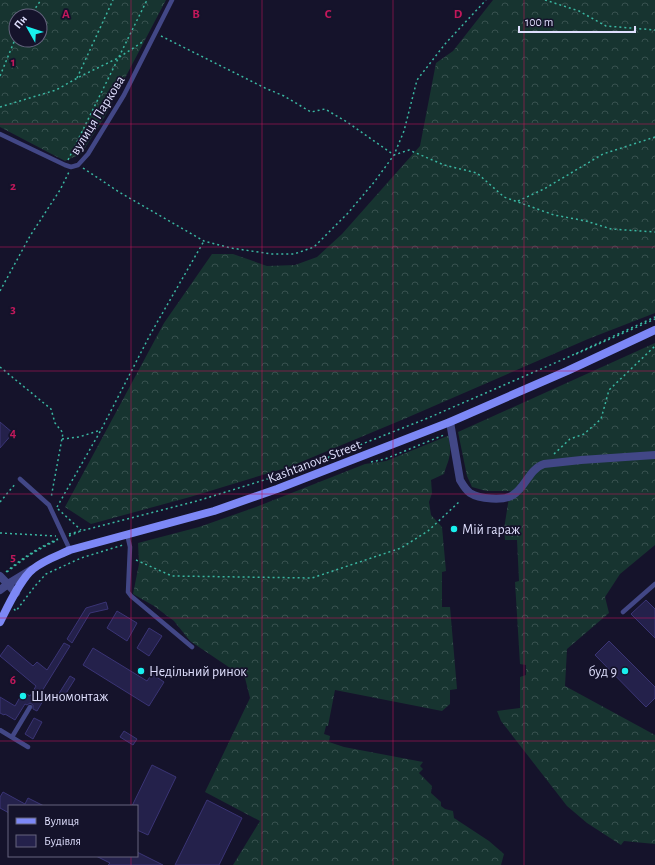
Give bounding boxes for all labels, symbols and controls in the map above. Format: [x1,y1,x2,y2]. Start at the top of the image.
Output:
north arrow [8,8,48,48]
text: A [62,8,70,21]
text: B [192,8,200,21]
text: C [325,8,332,21]
text: D [454,8,463,21]
scale bar [519,8,635,34]
text: Пн [12,13,29,31]
text: 100 m [525,16,553,28]
text: 1 [11,56,15,69]
street label: вулиця Паркова [68,73,128,157]
text: 2 [10,180,16,193]
text: 3 [10,303,16,316]
text: 4 [10,427,17,440]
street label: Kashtanova Street [266,438,363,486]
place label: Мій гараж [462,523,520,537]
marker: Мій гараж [449,524,459,534]
text: 5 [10,551,16,564]
place label: Недільний ринок [149,665,247,679]
place label: буд 9 [589,665,617,679]
marker: Недільний ринок [136,666,146,676]
marker: буд 9 [620,666,630,676]
text: 6 [10,674,16,687]
place label: Шиномонтаж [31,690,108,704]
marker: Шиномонтаж [18,691,28,701]
legend [8,805,138,857]
text: Вулиця [44,815,79,828]
text: Будівля [44,835,81,848]

